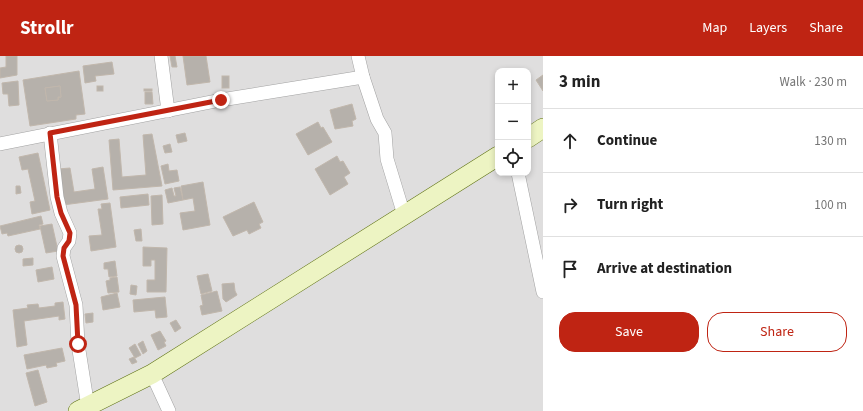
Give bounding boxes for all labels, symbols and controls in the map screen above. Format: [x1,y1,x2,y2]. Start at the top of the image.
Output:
text: Strollr [20,15,74,42]
text: Map [702,18,727,38]
text: Layers [749,18,787,38]
text: Share [809,18,843,38]
map controls [495,68,531,176]
button: + [495,68,531,104]
text: 3 min [559,70,600,94]
text: Walk · 230 m [779,73,847,91]
route end [212,91,230,109]
button: − [495,104,531,140]
icon: ahead [559,130,581,152]
text: Continue [597,130,657,151]
text: 130 m [814,132,847,150]
button: locate [495,140,531,176]
icon: right [559,194,581,216]
text: Turn right [597,194,663,215]
text: 100 m [814,196,847,214]
icon: arrive [559,258,581,280]
text: Arrive at destination [597,258,732,279]
button: Save [559,312,699,352]
button: Share [707,312,847,352]
route start [69,335,87,353]

